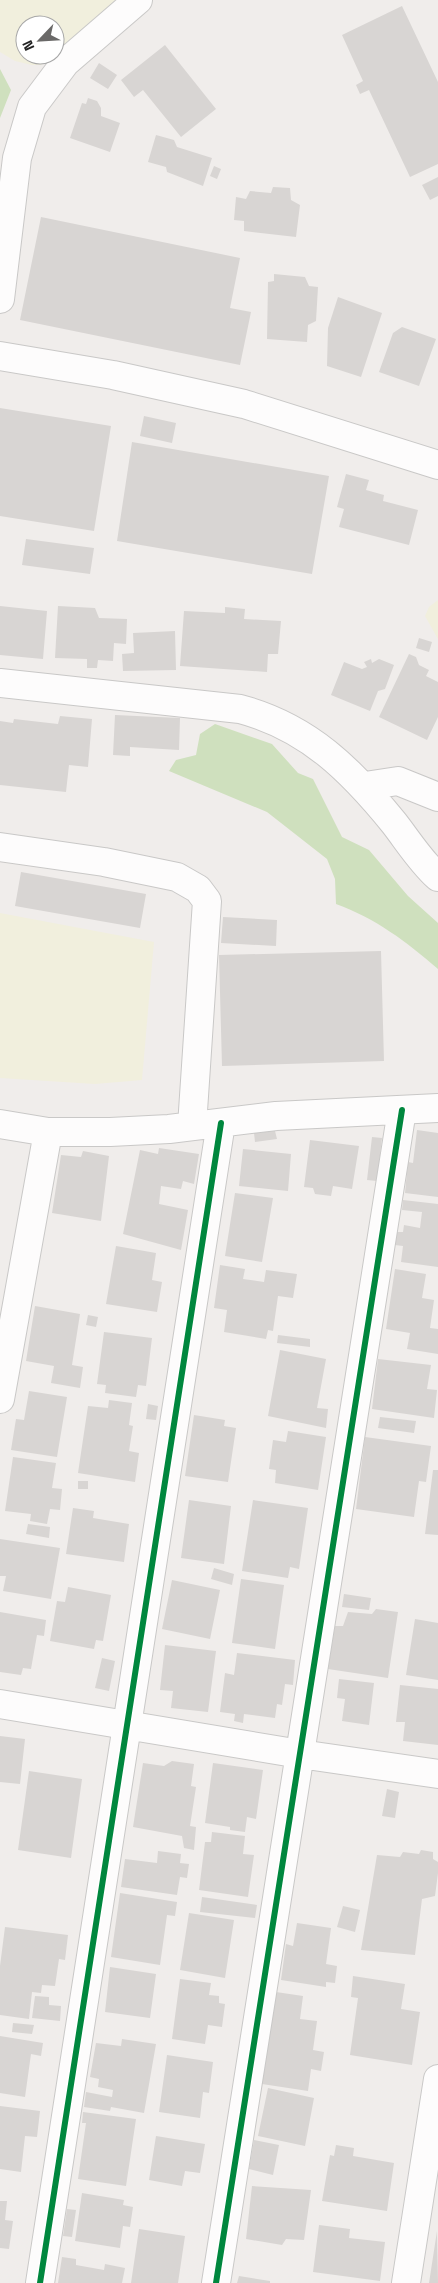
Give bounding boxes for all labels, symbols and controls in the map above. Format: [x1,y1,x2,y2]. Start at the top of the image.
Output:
north arrow [15,15,65,65]
text: N [18,37,38,54]

